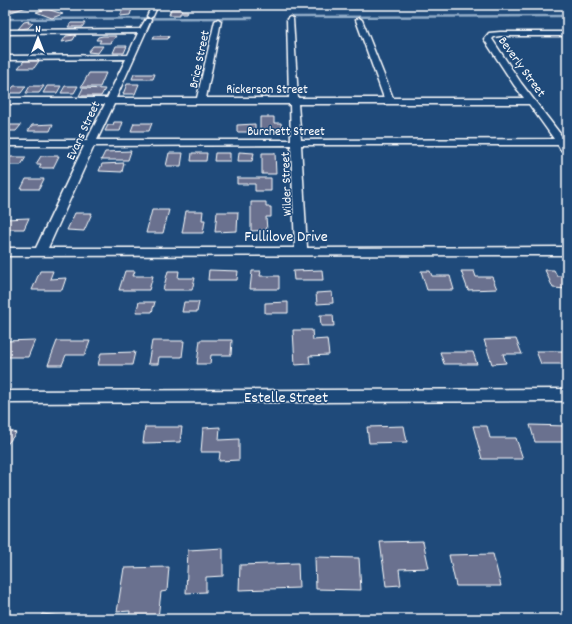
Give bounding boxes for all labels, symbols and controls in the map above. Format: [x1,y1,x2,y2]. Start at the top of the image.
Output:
north arrow [18,18,58,58]
text: N [35,22,41,38]
street label: Brice Street [185,29,216,90]
street label: Beverly Street [492,33,550,102]
street label: Rickerson Street [226,81,308,100]
street label: Evans Street [62,98,106,164]
street label: Burchett Street [247,123,325,142]
street label: Wilder Street [277,151,298,216]
street label: Fullilove Drive [244,226,328,249]
street label: Estelle Street [244,387,328,410]

